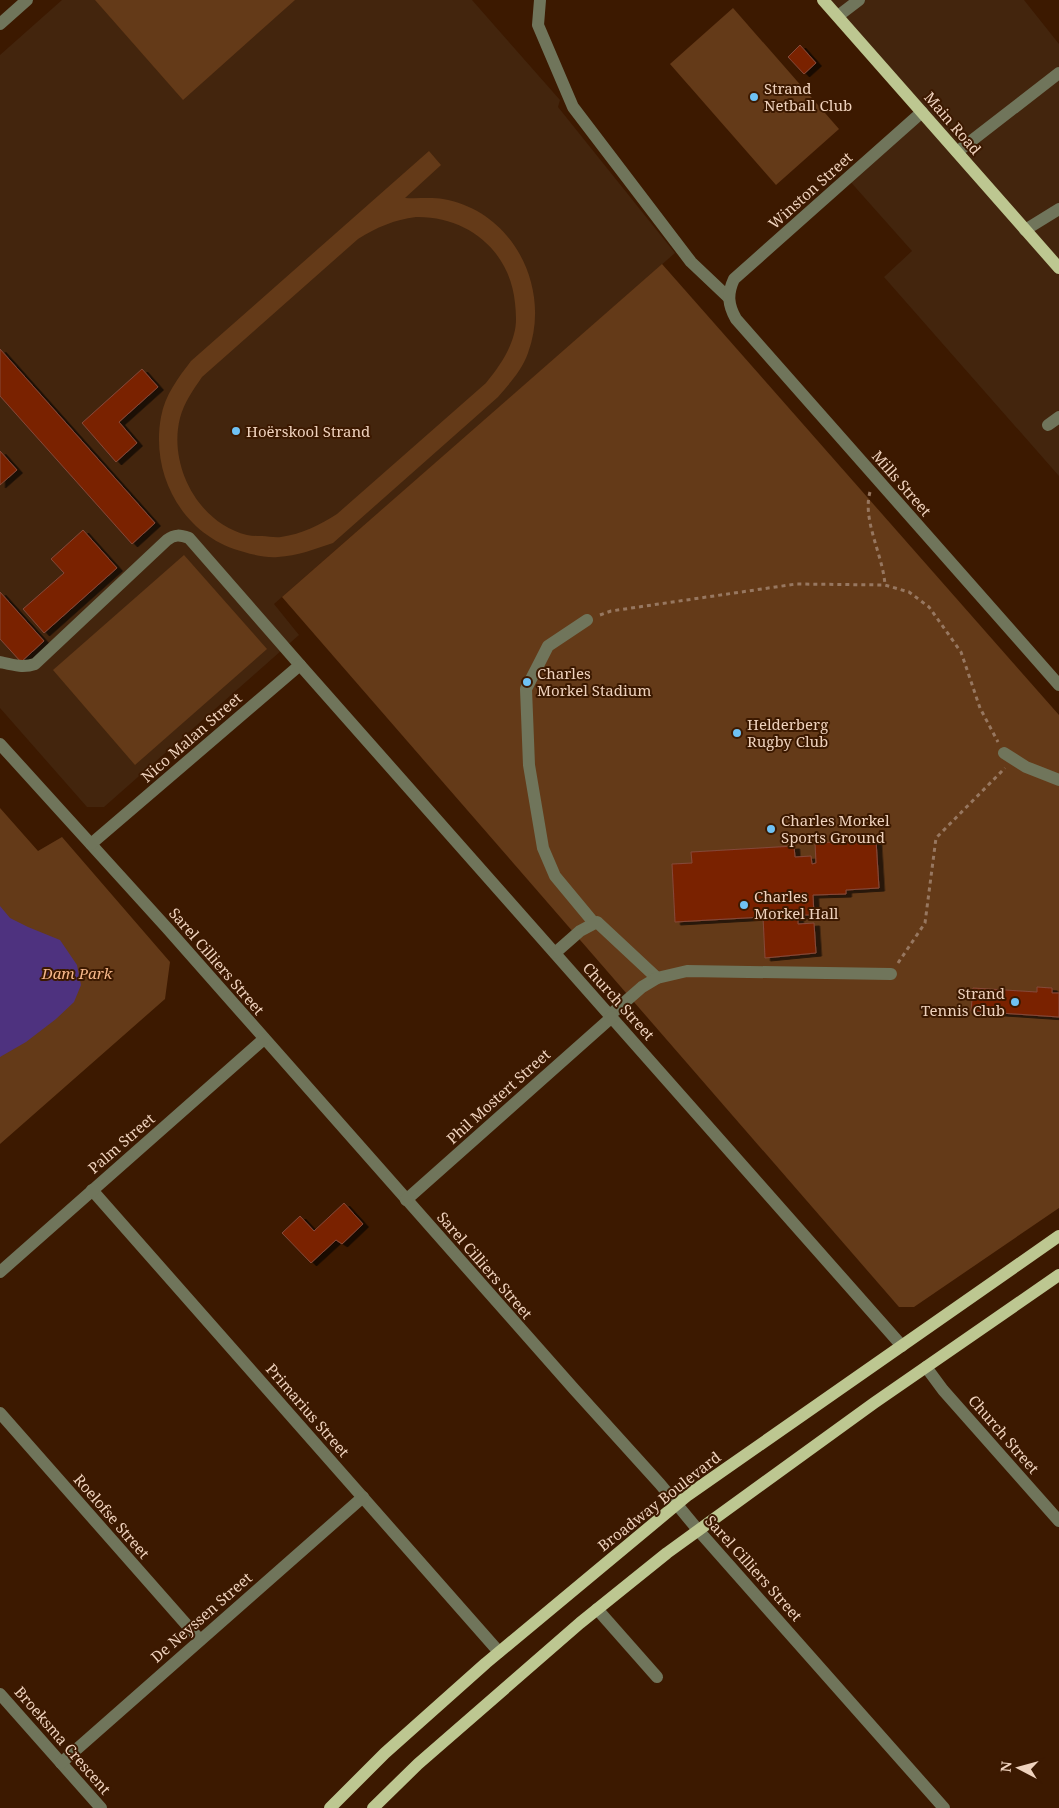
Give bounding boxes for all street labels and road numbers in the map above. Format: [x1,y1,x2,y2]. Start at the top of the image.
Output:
street label: Main Road [920,87,986,159]
street label: Winston Street [764,147,856,233]
street label: Mills Street [868,446,936,520]
street label: Nico Malan Street [136,688,246,786]
street label: Sarel Cilliers Street [165,903,269,1019]
street label: Church Street [579,958,659,1044]
street label: Phil Mostert Street [442,1044,554,1148]
street label: Palm Street [83,1109,159,1177]
street label: Sarel Cilliers Street [433,1207,537,1323]
street label: Primarius Street [262,1359,354,1461]
street label: Church Street [964,1390,1044,1478]
street label: Broadway Boulevard [593,1447,725,1555]
street label: Roelofse Street [70,1469,154,1563]
street label: Sarel Cilliers Street [701,1511,807,1625]
street label: De Neyssen Street [146,1568,256,1666]
street label: Broeksma Crescent [10,1682,116,1798]

